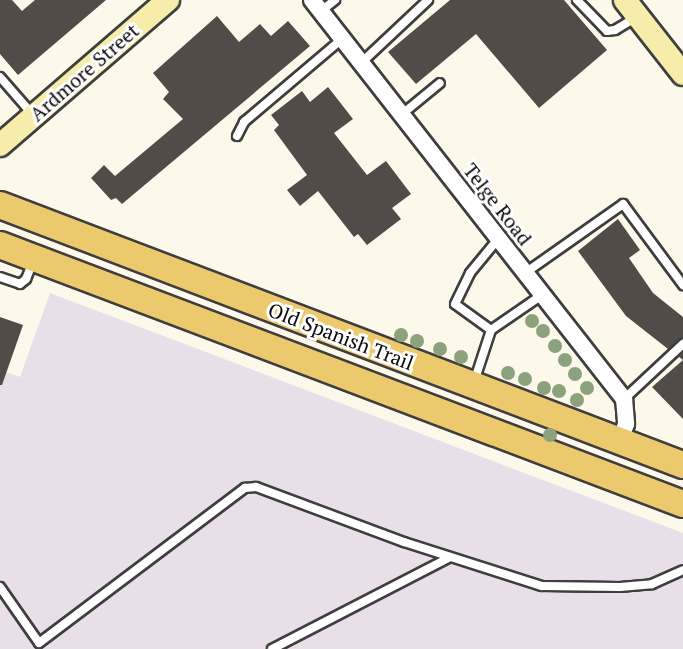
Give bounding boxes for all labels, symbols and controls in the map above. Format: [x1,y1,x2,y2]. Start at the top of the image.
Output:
street label: Ardmore Street [25,18,143,126]
street label: Telge Road [459,158,537,250]
street label: Old Spanish Trail [265,297,417,375]

